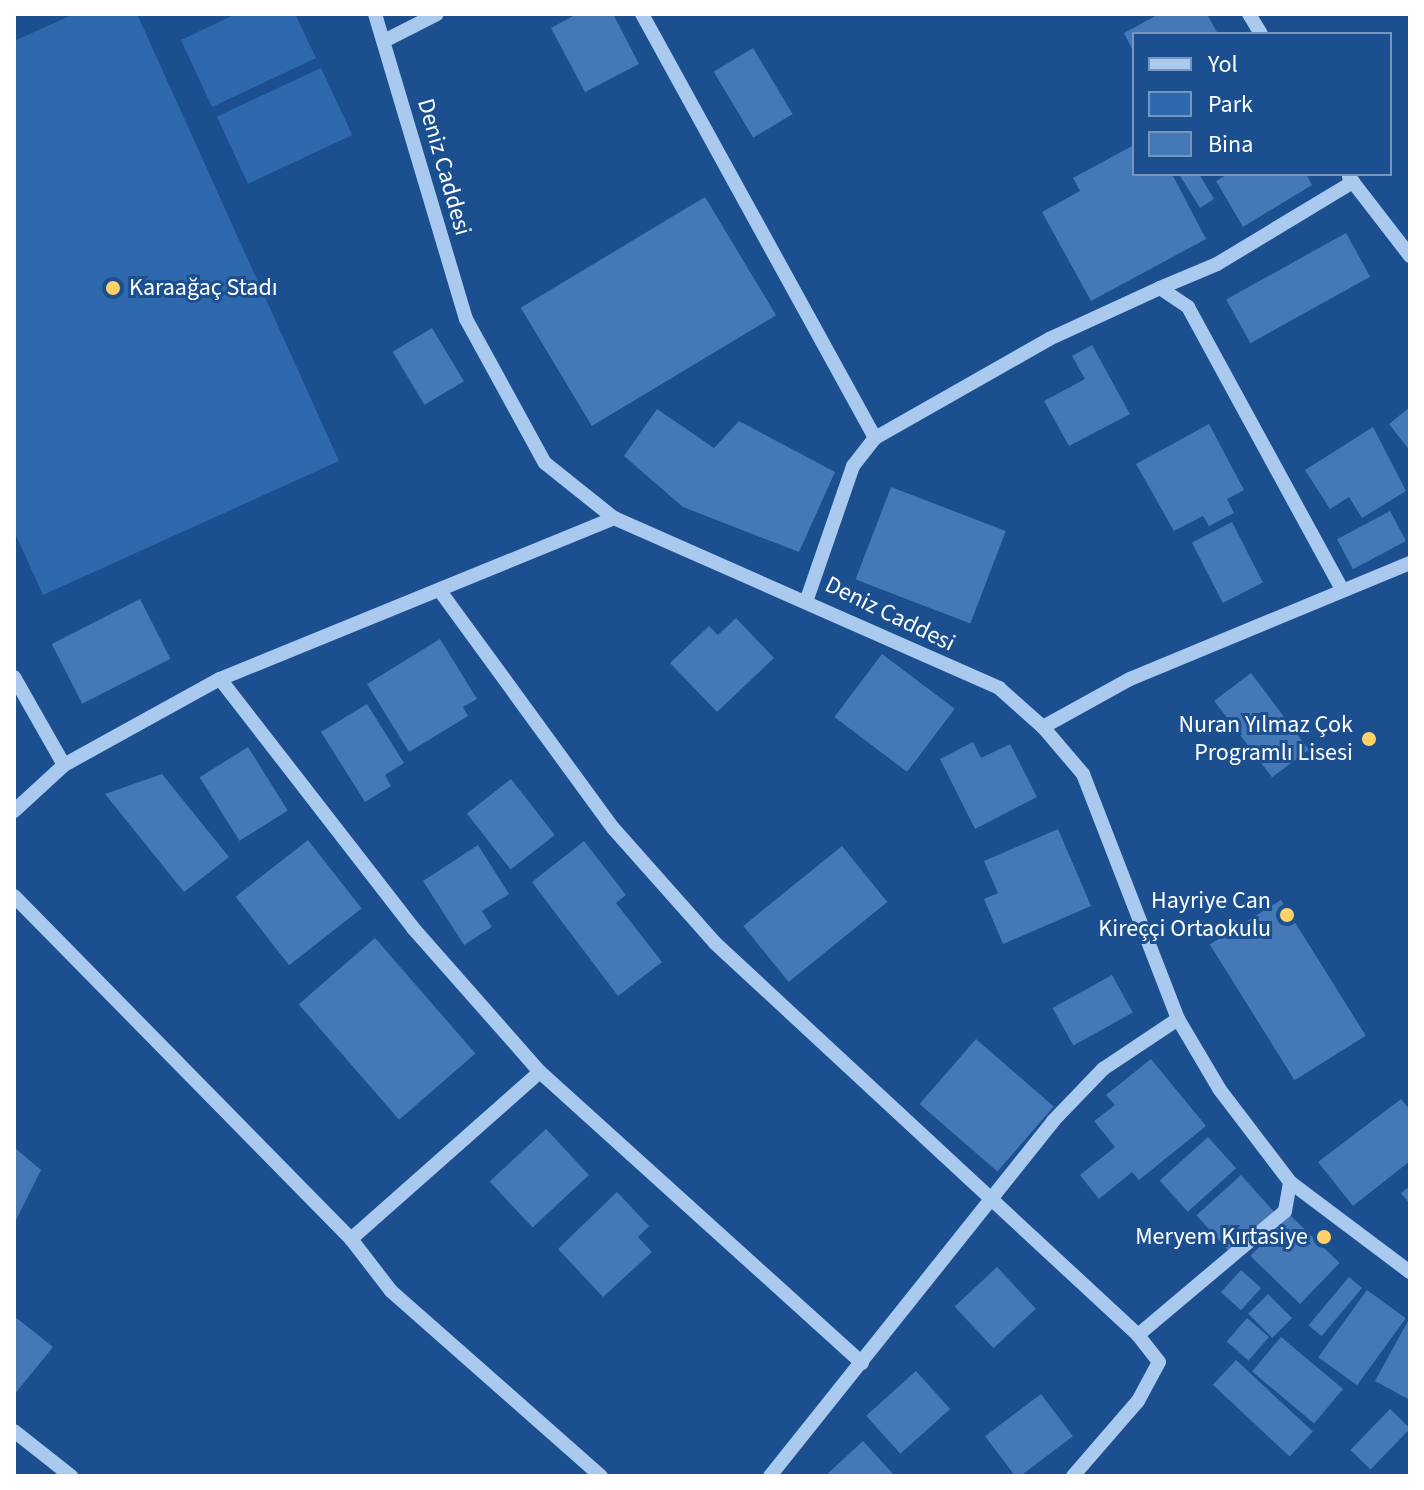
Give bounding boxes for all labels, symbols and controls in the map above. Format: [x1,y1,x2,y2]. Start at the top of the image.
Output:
legend [1132,32,1392,176]
text: Yol [1208,47,1238,82]
text: Park [1208,87,1253,122]
street label: Deniz Caddesi [411,95,477,239]
text: Bina [1208,127,1253,162]
place label: Karaağaç Stadı [129,274,278,302]
marker: Karaağaç Stadı [104,279,122,297]
street label: Deniz Caddesi [820,570,960,658]
place label: Nuran Yılmaz Çok Programlı Lisesi [1179,711,1353,767]
marker: Nuran Yılmaz Çok Programlı Lisesi [1360,730,1378,748]
place label: Hayriye Can Kireççi Ortaokulu [1098,887,1271,943]
marker: Hayriye Can Kireççi Ortaokulu [1278,906,1296,924]
place label: Meryem Kırtasiye [1135,1223,1308,1251]
marker: Meryem Kırtasiye [1315,1228,1333,1246]

